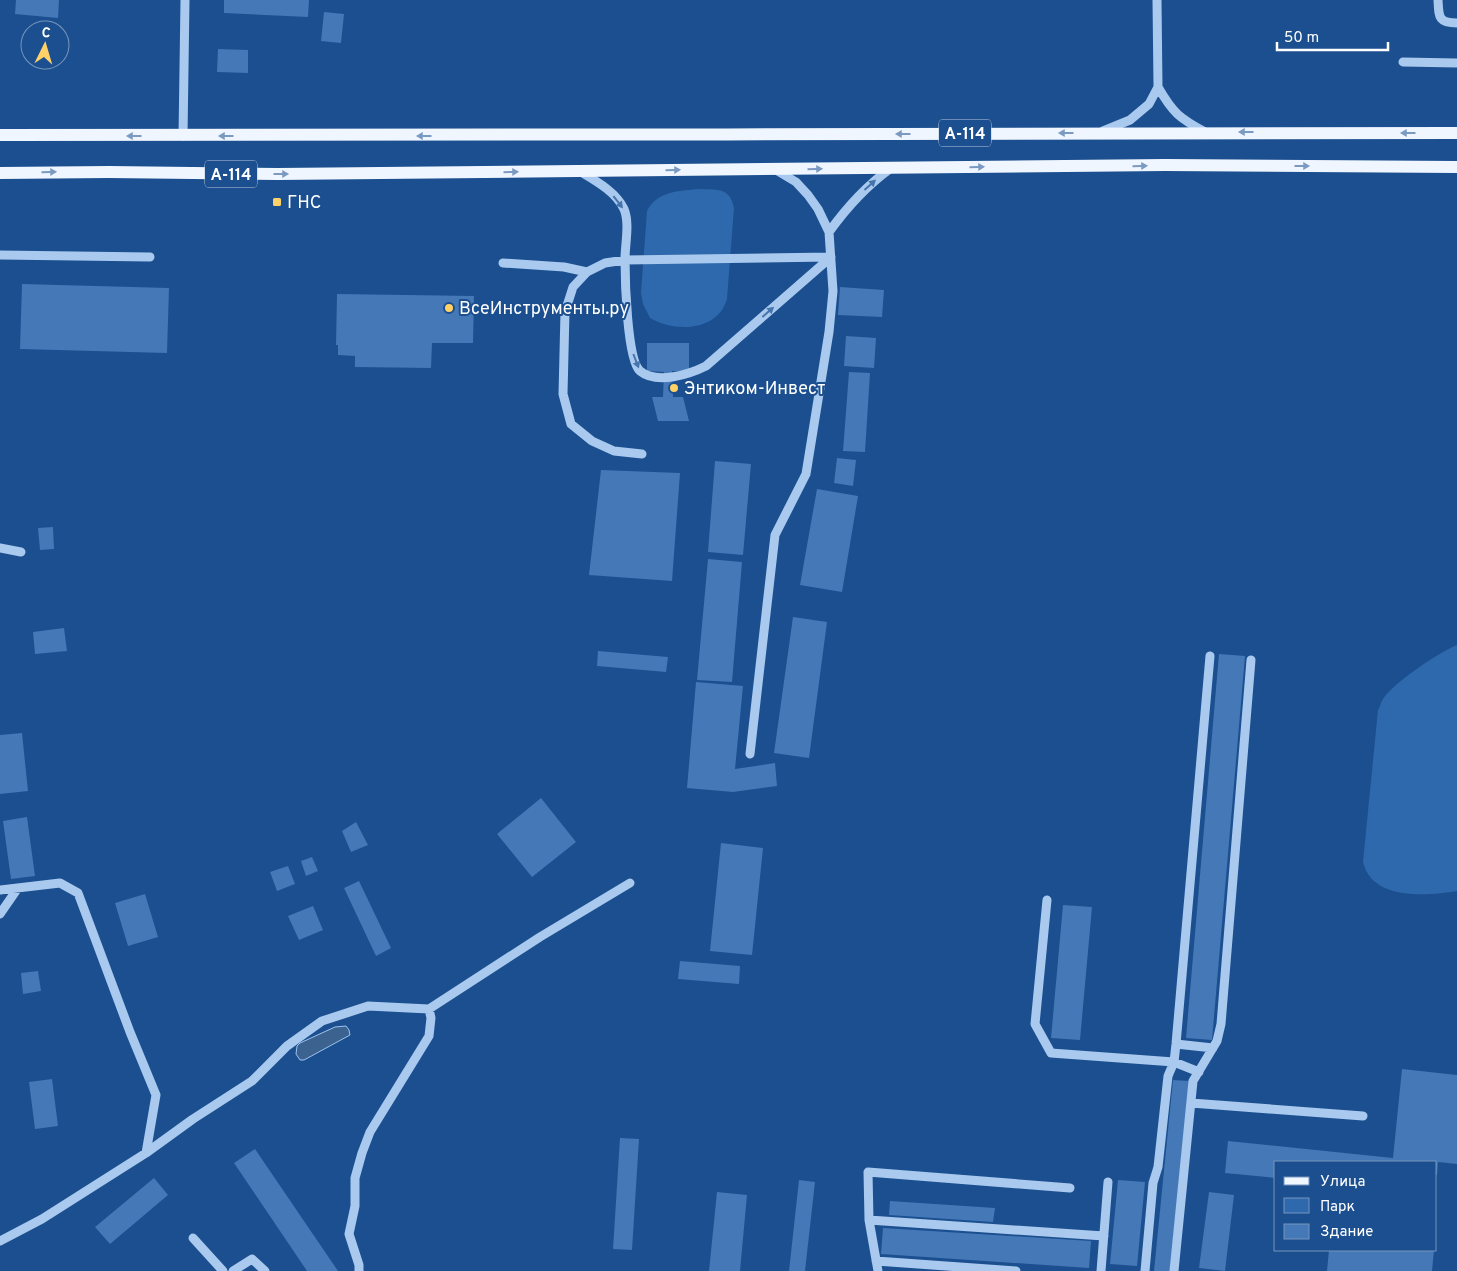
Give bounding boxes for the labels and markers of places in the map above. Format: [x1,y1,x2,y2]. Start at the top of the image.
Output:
place label: ГНС [287,192,321,215]
marker: ГНС [271,196,283,208]
place label: ВсеИнструменты.ру [459,298,629,321]
marker: ВсеИнструменты.ру [443,302,455,314]
place label: Энтиком-Инвест [684,378,825,401]
marker: Энтиком-Инвест [668,382,680,394]

